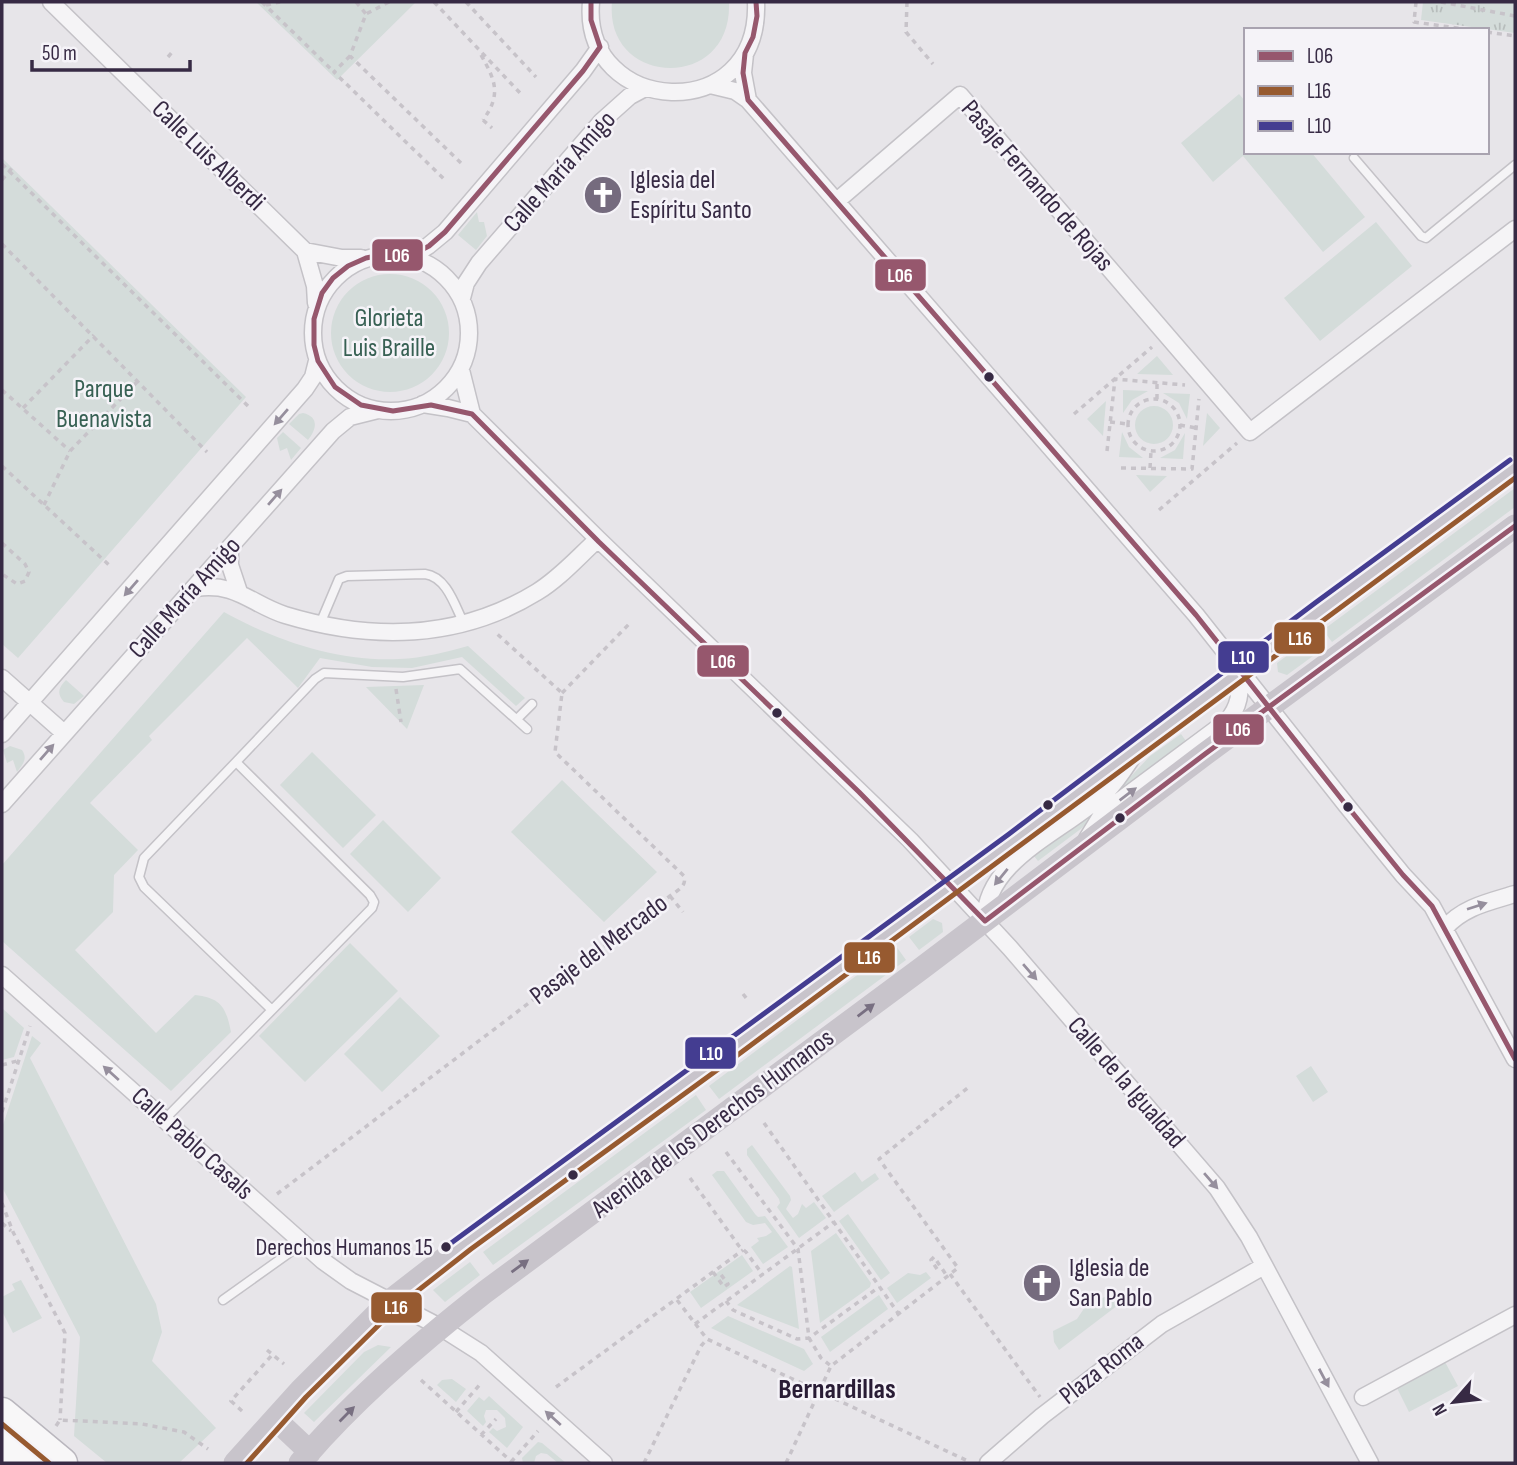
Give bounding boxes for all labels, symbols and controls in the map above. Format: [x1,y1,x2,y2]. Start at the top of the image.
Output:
scale bar [32,28,189,72]
legend [1244,28,1489,154]
text: 50 m [42,41,77,66]
text: L06 [1307,44,1333,69]
text: L16 [1307,79,1331,104]
street label: Calle Luis Alberdi [145,94,271,218]
street label: Pasaje Fernando de Rojas [954,94,1120,278]
street label: Calle María Amigo [497,105,623,239]
text: L10 [1307,114,1331,139]
place label: Iglesia del Espíritu Santo [630,165,752,226]
church icon: Iglesia del Espíritu Santo [582,174,624,216]
line badge: L06 [371,238,424,272]
text: L06 [384,245,410,268]
line badge: L06 [874,258,927,292]
text: L06 [887,265,913,288]
park label: Glorieta Luis Braille [343,303,435,364]
unlabelled marker [982,370,996,384]
park label: Parque Buenavista [56,374,152,435]
one-way arrow [274,409,289,426]
one-way arrow [267,489,282,506]
street label: Calle María Amigo [122,531,248,665]
one-way arrow [123,579,139,596]
line badge: L16 [1273,621,1326,655]
text: L16 [1288,628,1312,651]
line badge: L10 [1217,640,1270,674]
line badge: L06 [696,644,750,678]
text: L10 [1231,647,1255,670]
text: L06 [710,651,736,674]
unlabelled marker [770,706,784,720]
line badge: L06 [1212,713,1265,746]
text: L06 [1225,719,1251,742]
one-way arrow [39,744,54,761]
one-way arrow [1119,787,1137,801]
unlabelled marker [1041,798,1055,812]
unlabelled marker [1341,800,1355,814]
unlabelled marker [1113,811,1127,825]
one-way arrow [993,868,1008,886]
street label: Pasaje del Mercado [524,888,674,1012]
one-way arrow [1467,900,1488,911]
line badge: L16 [843,941,896,974]
text: L16 [857,947,881,970]
one-way arrow [1022,963,1038,981]
one-way arrow [857,1003,875,1017]
street label: Calle de la Igualdad [1061,1011,1191,1155]
street label: Avenida de los Derechos Humanos [585,1023,840,1226]
line badge: L10 [684,1036,737,1070]
text: L10 [699,1043,723,1066]
one-way arrow [103,1065,120,1081]
street label: Calle Pablo Casals [125,1081,259,1207]
unlabelled marker [566,1168,580,1182]
one-way arrow [1203,1172,1219,1190]
place label: Derechos Humanos 15 [256,1233,433,1262]
marker: Derechos Humanos 15 [439,1240,453,1254]
place label: Iglesia de San Pablo [1069,1253,1152,1314]
one-way arrow [511,1260,529,1274]
church icon: Iglesia de San Pablo [1021,1262,1063,1304]
line badge: L16 [370,1291,423,1324]
text: L16 [384,1297,408,1320]
street label: Plaza Roma [1054,1326,1150,1412]
north arrow [1419,1367,1489,1437]
one-way arrow [1319,1368,1330,1388]
district label: Bernardillas [778,1373,896,1406]
text: N [1428,1399,1453,1419]
one-way arrow [339,1406,355,1423]
one-way arrow [544,1410,562,1426]

